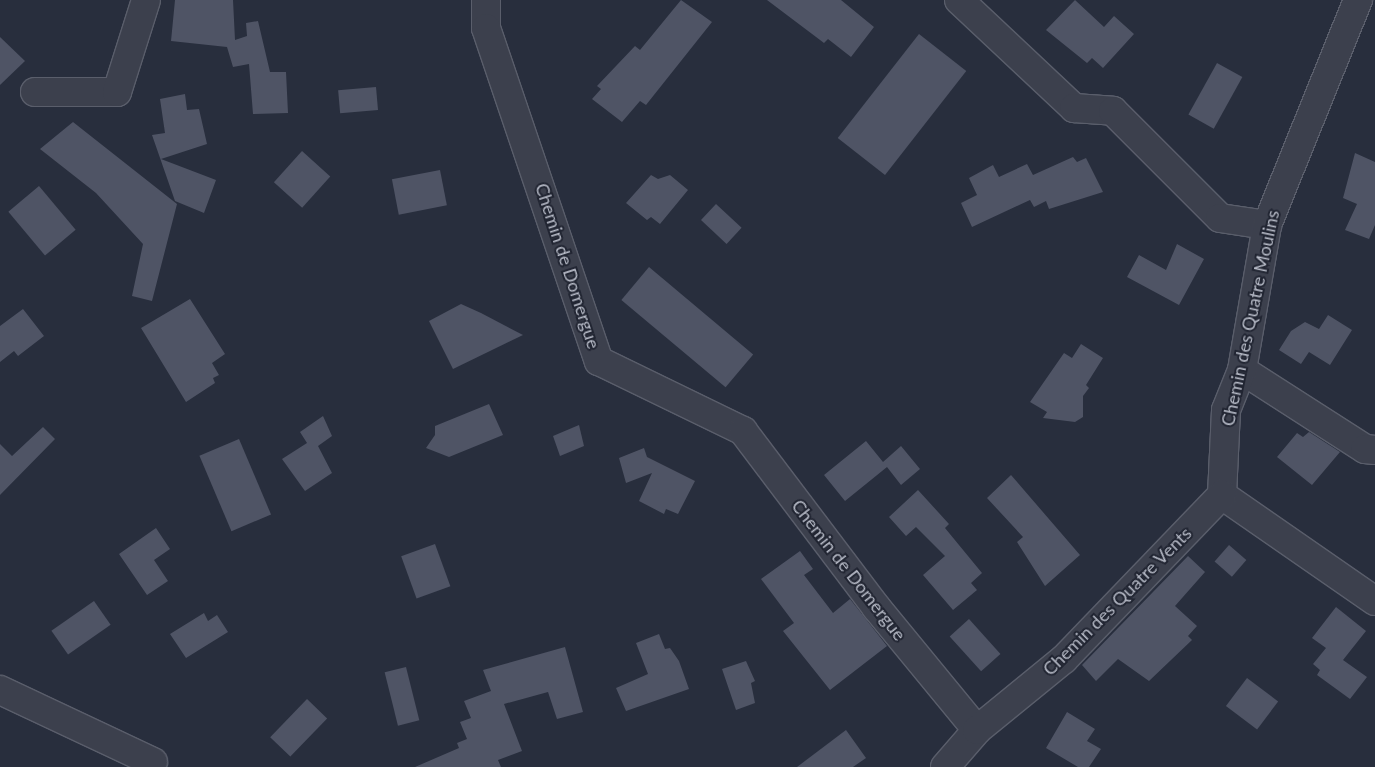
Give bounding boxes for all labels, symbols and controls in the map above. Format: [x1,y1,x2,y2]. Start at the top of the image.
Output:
street label: Chemin de Domergue [531,180,605,352]
street label: Chemin des Quatre Moulins [1217,208,1283,428]
street label: Chemin de Domergue [787,495,911,645]
street label: Chemin des Quatre Vents [1038,522,1196,680]

